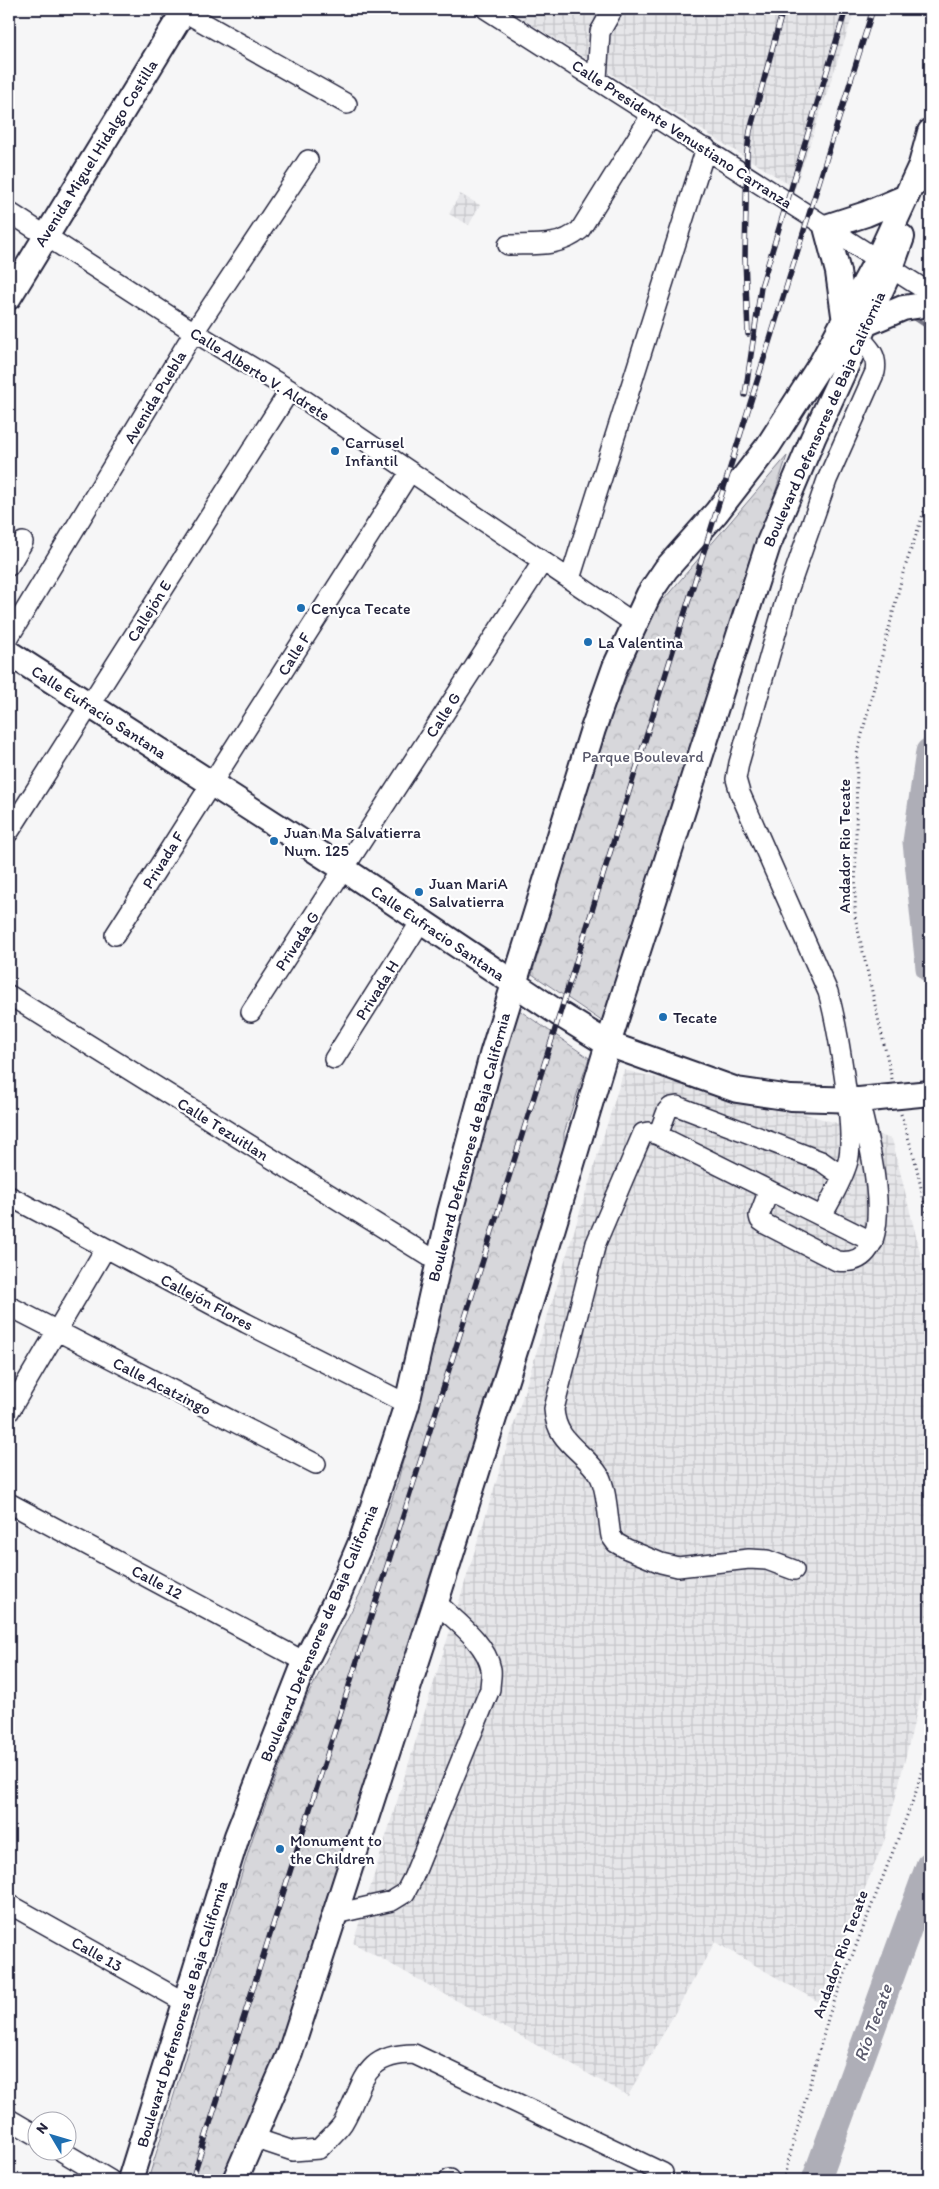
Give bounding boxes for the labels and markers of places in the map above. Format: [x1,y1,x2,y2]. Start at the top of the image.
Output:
place label: Carrusel Infantil [345,433,405,470]
marker: Carrusel Infantil [329,445,341,457]
place label: Cenyca Tecate [311,599,411,618]
marker: Cenyca Tecate [295,602,307,614]
place label: La Valentina [598,633,683,652]
marker: La Valentina [582,636,594,648]
place label: Juan Ma Salvatierra Num. 125 [284,823,421,860]
marker: Juan Ma Salvatierra Num. 125 [268,835,280,847]
place label: Juan MariA Salvatierra [429,874,508,911]
marker: Juan MariA Salvatierra [413,886,425,898]
place label: Tecate [673,1008,717,1027]
marker: Tecate [657,1011,669,1023]
place label: Monument to the Children [290,1831,382,1868]
marker: Monument to the Children [274,1843,286,1855]

